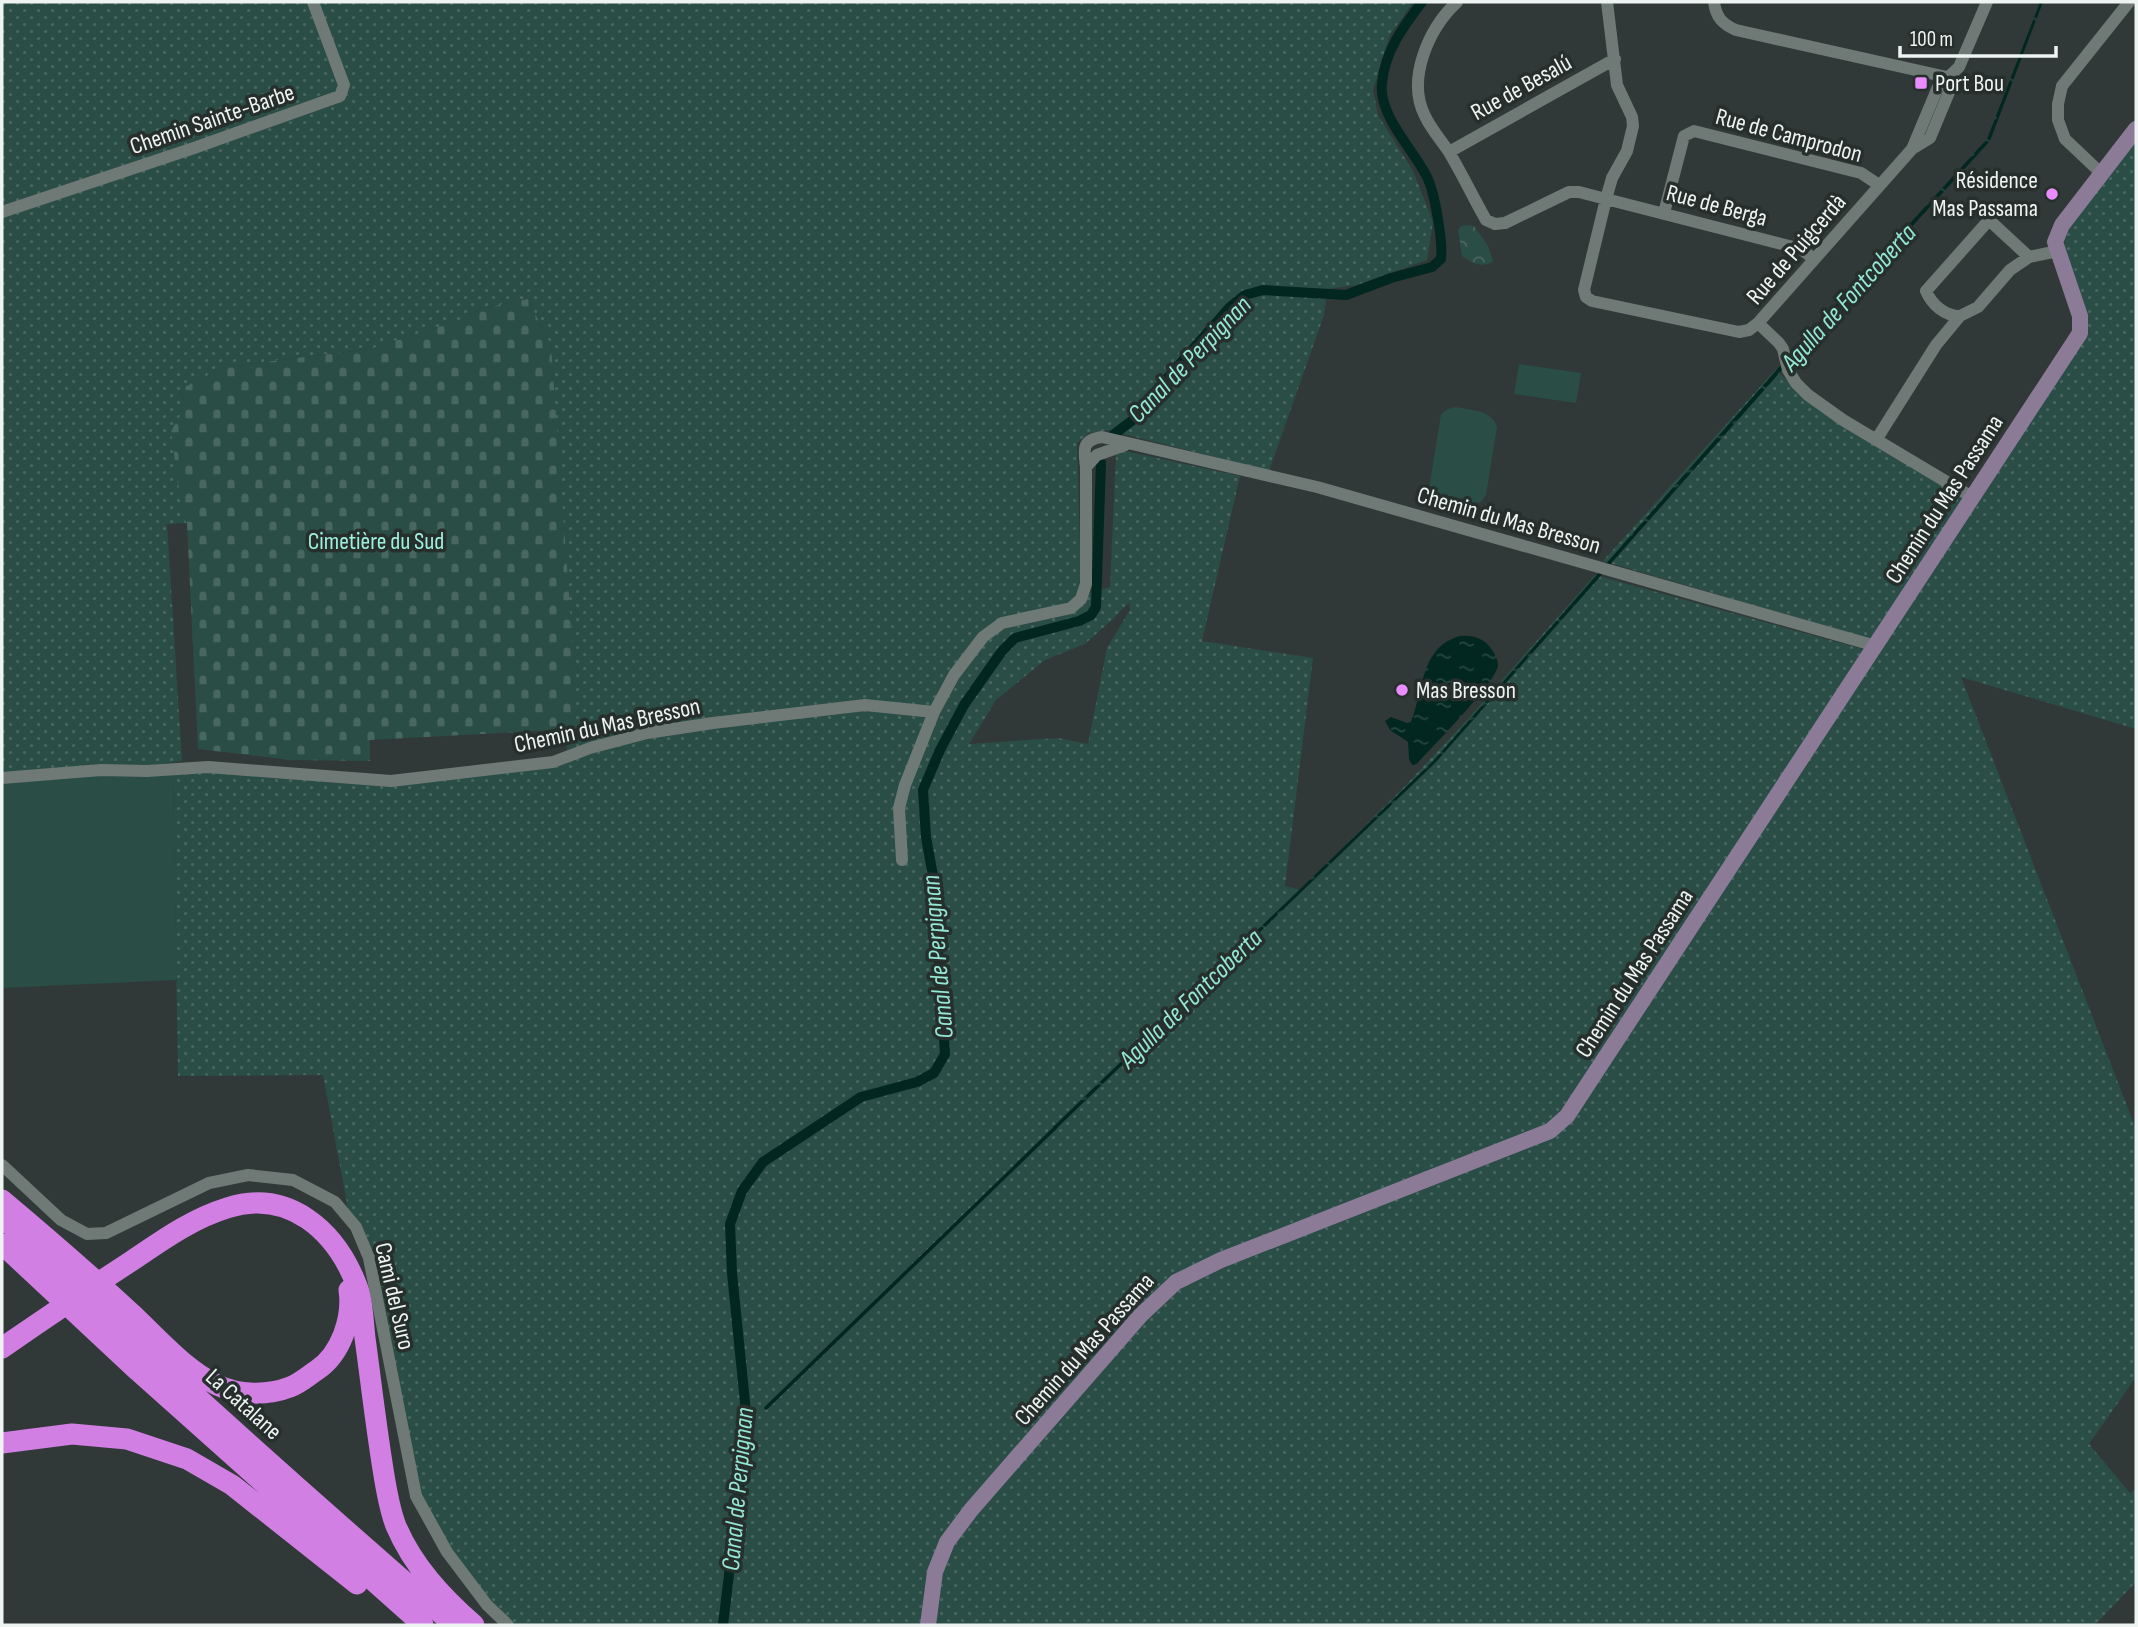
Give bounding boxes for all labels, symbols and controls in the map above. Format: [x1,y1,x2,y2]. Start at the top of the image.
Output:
scale bar [1900,14,2056,58]
text: 100 m [1910,27,1953,52]
street label: Rue de Besalú [1466,48,1577,127]
place label: Port Bou [1935,69,2004,98]
marker: Port Bou [1913,75,1929,91]
street label: Chemin Sainte-Barbe [126,78,298,161]
street label: Rue de Camprodon [1712,102,1865,169]
place label: Résidence Mas Passama [1932,166,2038,223]
street label: Rue de Berga [1663,178,1770,233]
marker: Résidence Mas Passama [2044,186,2060,202]
street label: Rue de Puigcerdà [1740,188,1852,311]
water label: Agulla de Fontcoberta [1774,218,1923,379]
water label: Canal de Perpignan [1122,290,1258,430]
street label: Chemin du Mas Passama [1879,410,2010,589]
street label: Chemin du Mas Bresson [1414,480,1604,561]
park label: Cimetière du Sud [308,527,444,556]
place label: Mas Bresson [1416,676,1516,705]
marker: Mas Bresson [1394,682,1410,698]
street label: Chemin du Mas Bresson [511,692,703,759]
water label: Canal de Perpignan [916,874,961,1040]
street label: Chemin du Mas Passama [1569,884,1700,1063]
water label: Agulla de Fontcoberta [1112,923,1269,1076]
street label: Cami del Suro [368,1240,421,1352]
street label: Chemin du Mas Passama [1008,1267,1160,1432]
street label: La Catalane [200,1363,288,1446]
water label: Canal de Perpignan [716,1406,761,1572]

